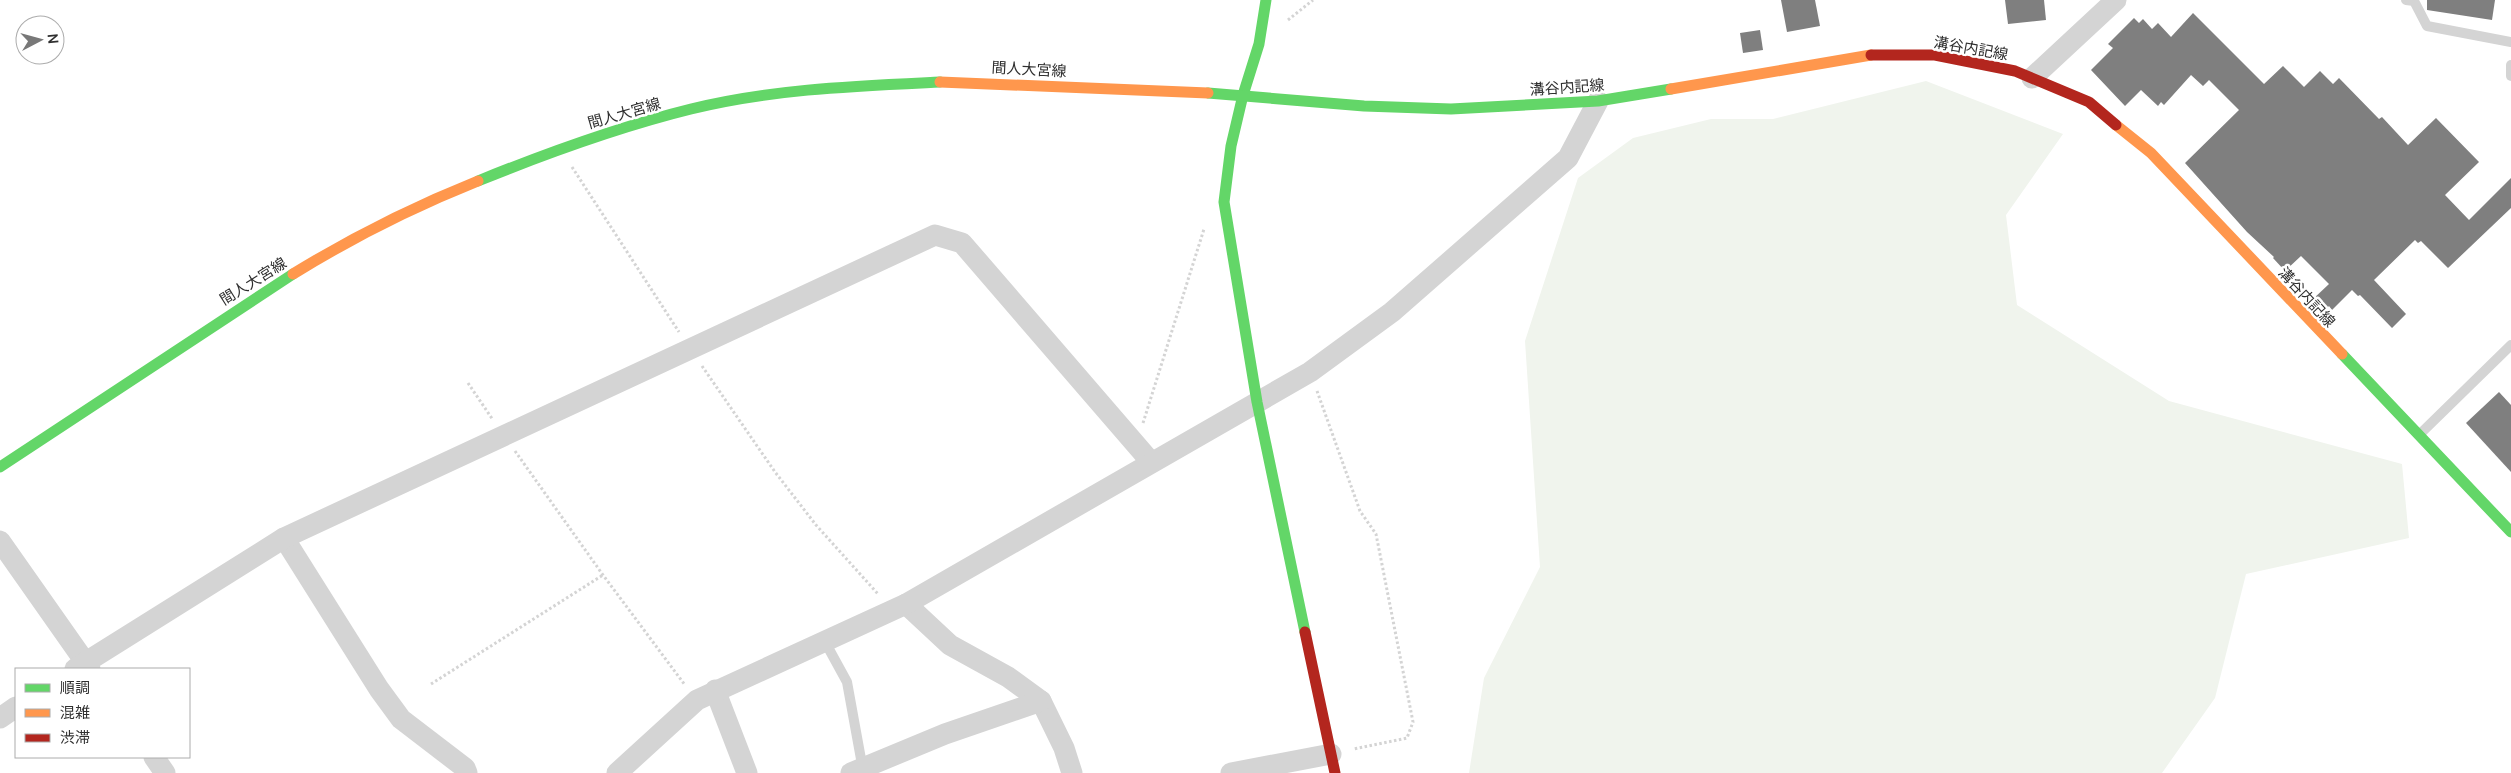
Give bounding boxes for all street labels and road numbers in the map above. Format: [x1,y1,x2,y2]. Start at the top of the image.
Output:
street label: 溝谷内記線 [1932,31,2010,65]
street label: 間人大宮線 [991,57,1067,81]
street label: 溝谷内記線 [1529,74,1605,100]
street label: 間人大宮線 [585,93,663,133]
street label: 間人大宮線 [216,252,290,310]
street label: 溝谷内記線 [2274,262,2340,332]

